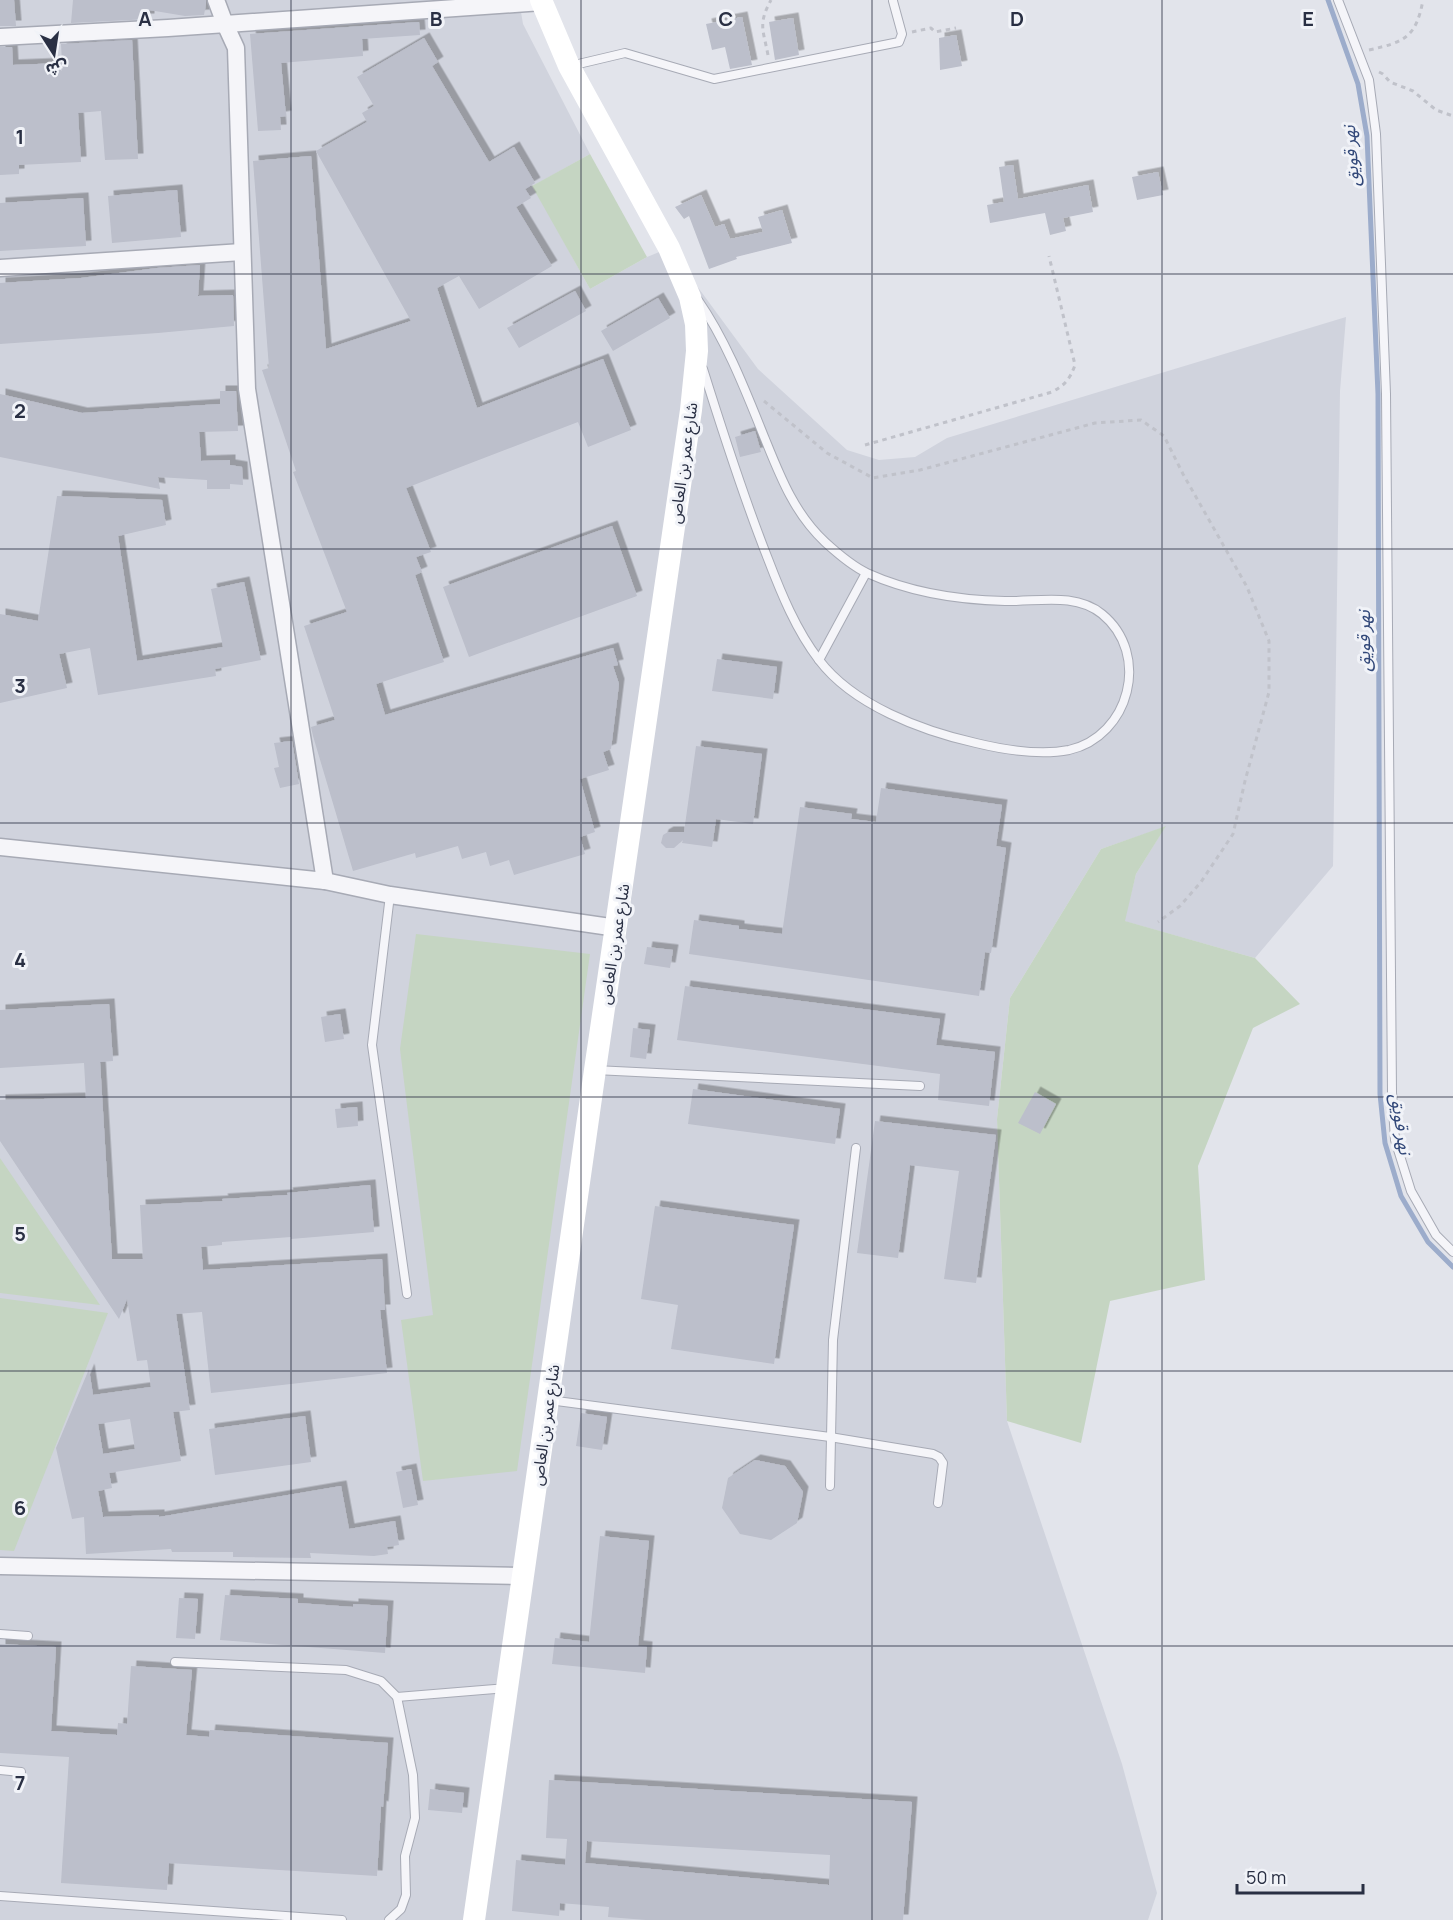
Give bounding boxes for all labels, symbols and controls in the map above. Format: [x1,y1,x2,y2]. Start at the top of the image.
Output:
text: A [138,5,152,32]
text: B [430,5,443,32]
text: C [719,5,733,32]
text: D [1010,5,1024,32]
text: E [1302,5,1314,32]
north arrow [24,24,84,84]
text: ش [44,56,70,82]
text: 1 [16,123,24,150]
water label: نهر قويق [1336,123,1364,187]
text: 2 [14,397,26,424]
street label: شارع عمر بن العاص [664,401,704,525]
water label: نهر قويق [1351,608,1375,672]
text: 3 [14,672,26,699]
street label: شارع عمر بن العاص [594,882,636,1006]
text: 4 [14,946,26,973]
water label: نهر قويق [1386,1092,1418,1158]
text: 5 [14,1220,26,1247]
street label: شارع عمر بن العاص [526,1363,566,1487]
text: 6 [14,1494,26,1521]
text: 7 [15,1769,25,1796]
scale bar [1237,1857,1363,1895]
text: 50 m [1246,1865,1286,1889]

